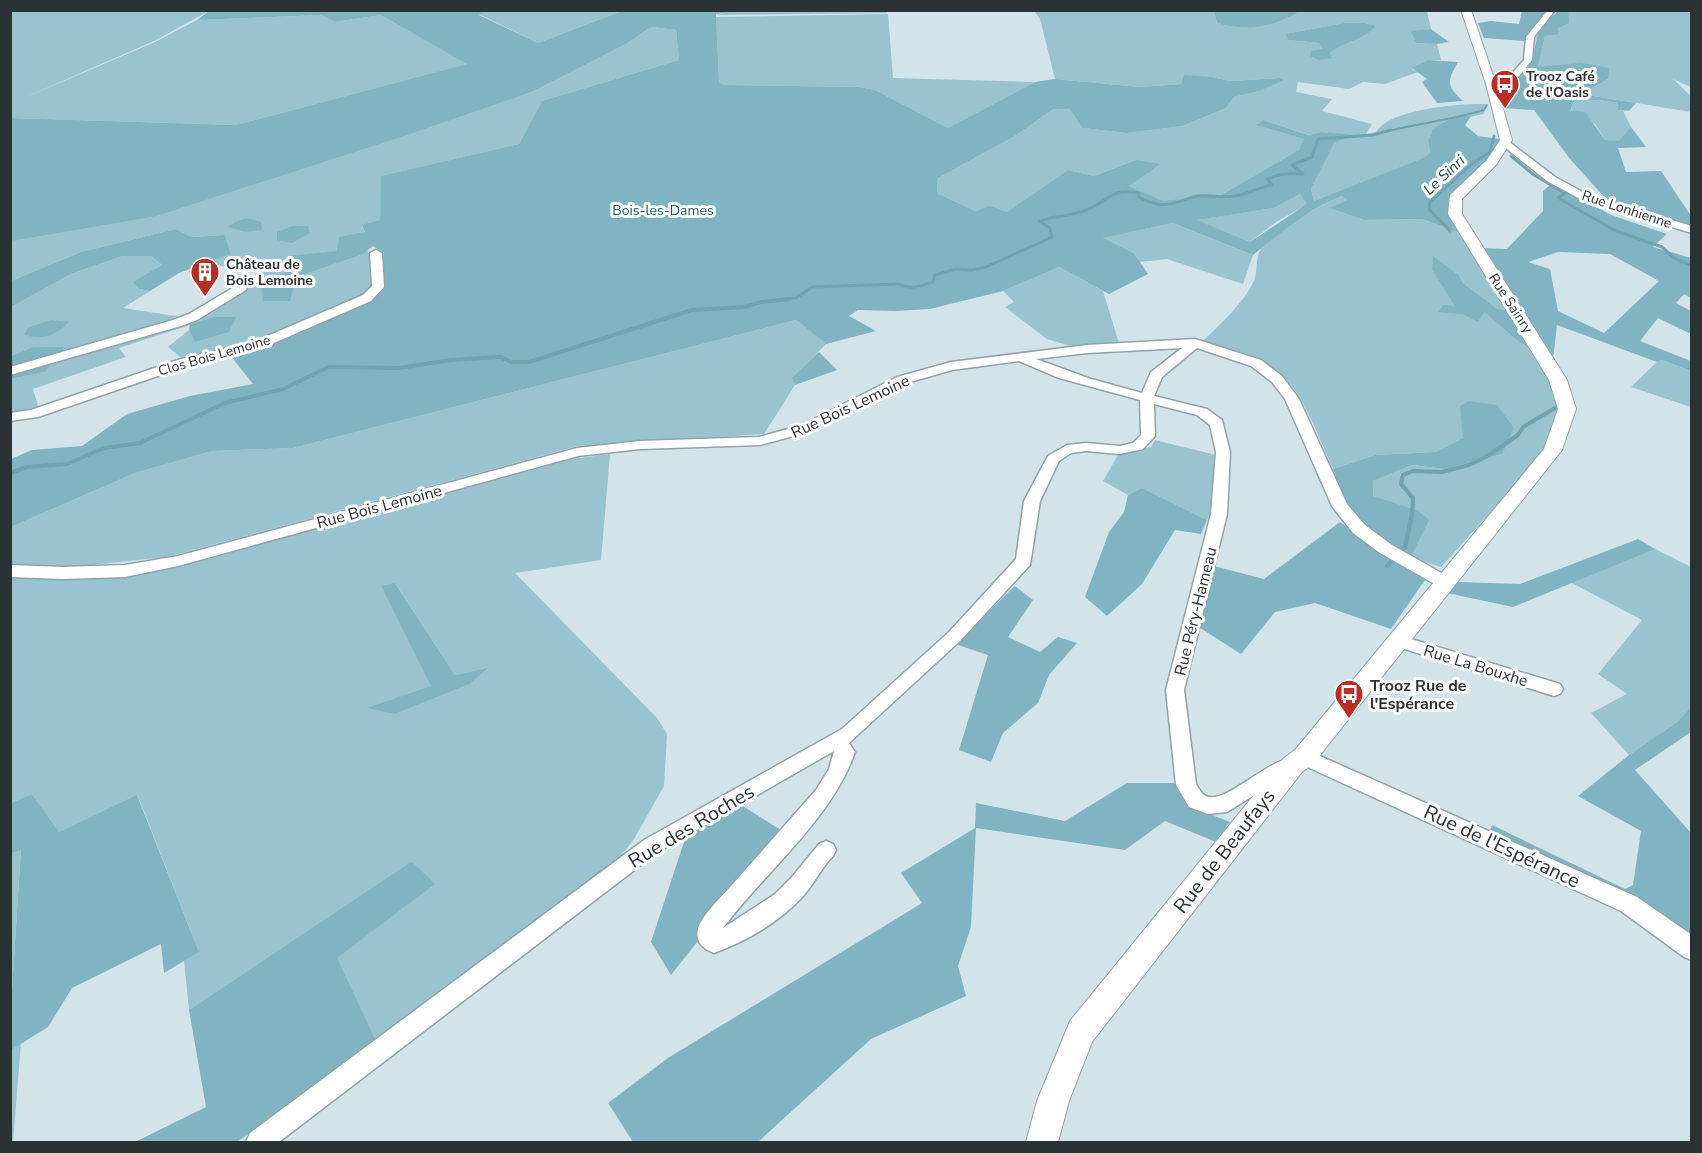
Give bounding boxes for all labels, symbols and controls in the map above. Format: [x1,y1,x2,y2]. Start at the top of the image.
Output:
place label: Trooz Café de l'Oasis [1526,67,1595,102]
bus stop icon: Trooz Café de l'Oasis [1489,68,1521,110]
water label: Le Sinri [1419,150,1469,199]
street label: Rue Lonhienne [1579,186,1674,233]
park label: Bois-les-Dames [612,201,714,220]
place label: Château de Bois Lemoine [226,255,313,290]
building icon: Château de Bois Lemoine [189,256,221,298]
street label: Rue Sainry [1484,270,1538,338]
street label: Clos Bois Lemoine [156,330,272,381]
street label: Rue Bois Lemoine [788,370,913,444]
street label: Rue Bois Lemoine [314,480,444,534]
street label: Rue Péry-Hameau [1169,545,1223,678]
street label: Rue La Bouxhe [1421,640,1531,692]
place label: Trooz Rue de l'Espérance [1370,675,1467,715]
bus stop icon: Trooz Rue de l'Espérance [1333,678,1365,720]
street label: Rue des Roches [623,778,759,875]
street label: Rue de Beaufays [1167,784,1281,919]
street label: Rue de l'Espérance [1419,798,1584,895]

